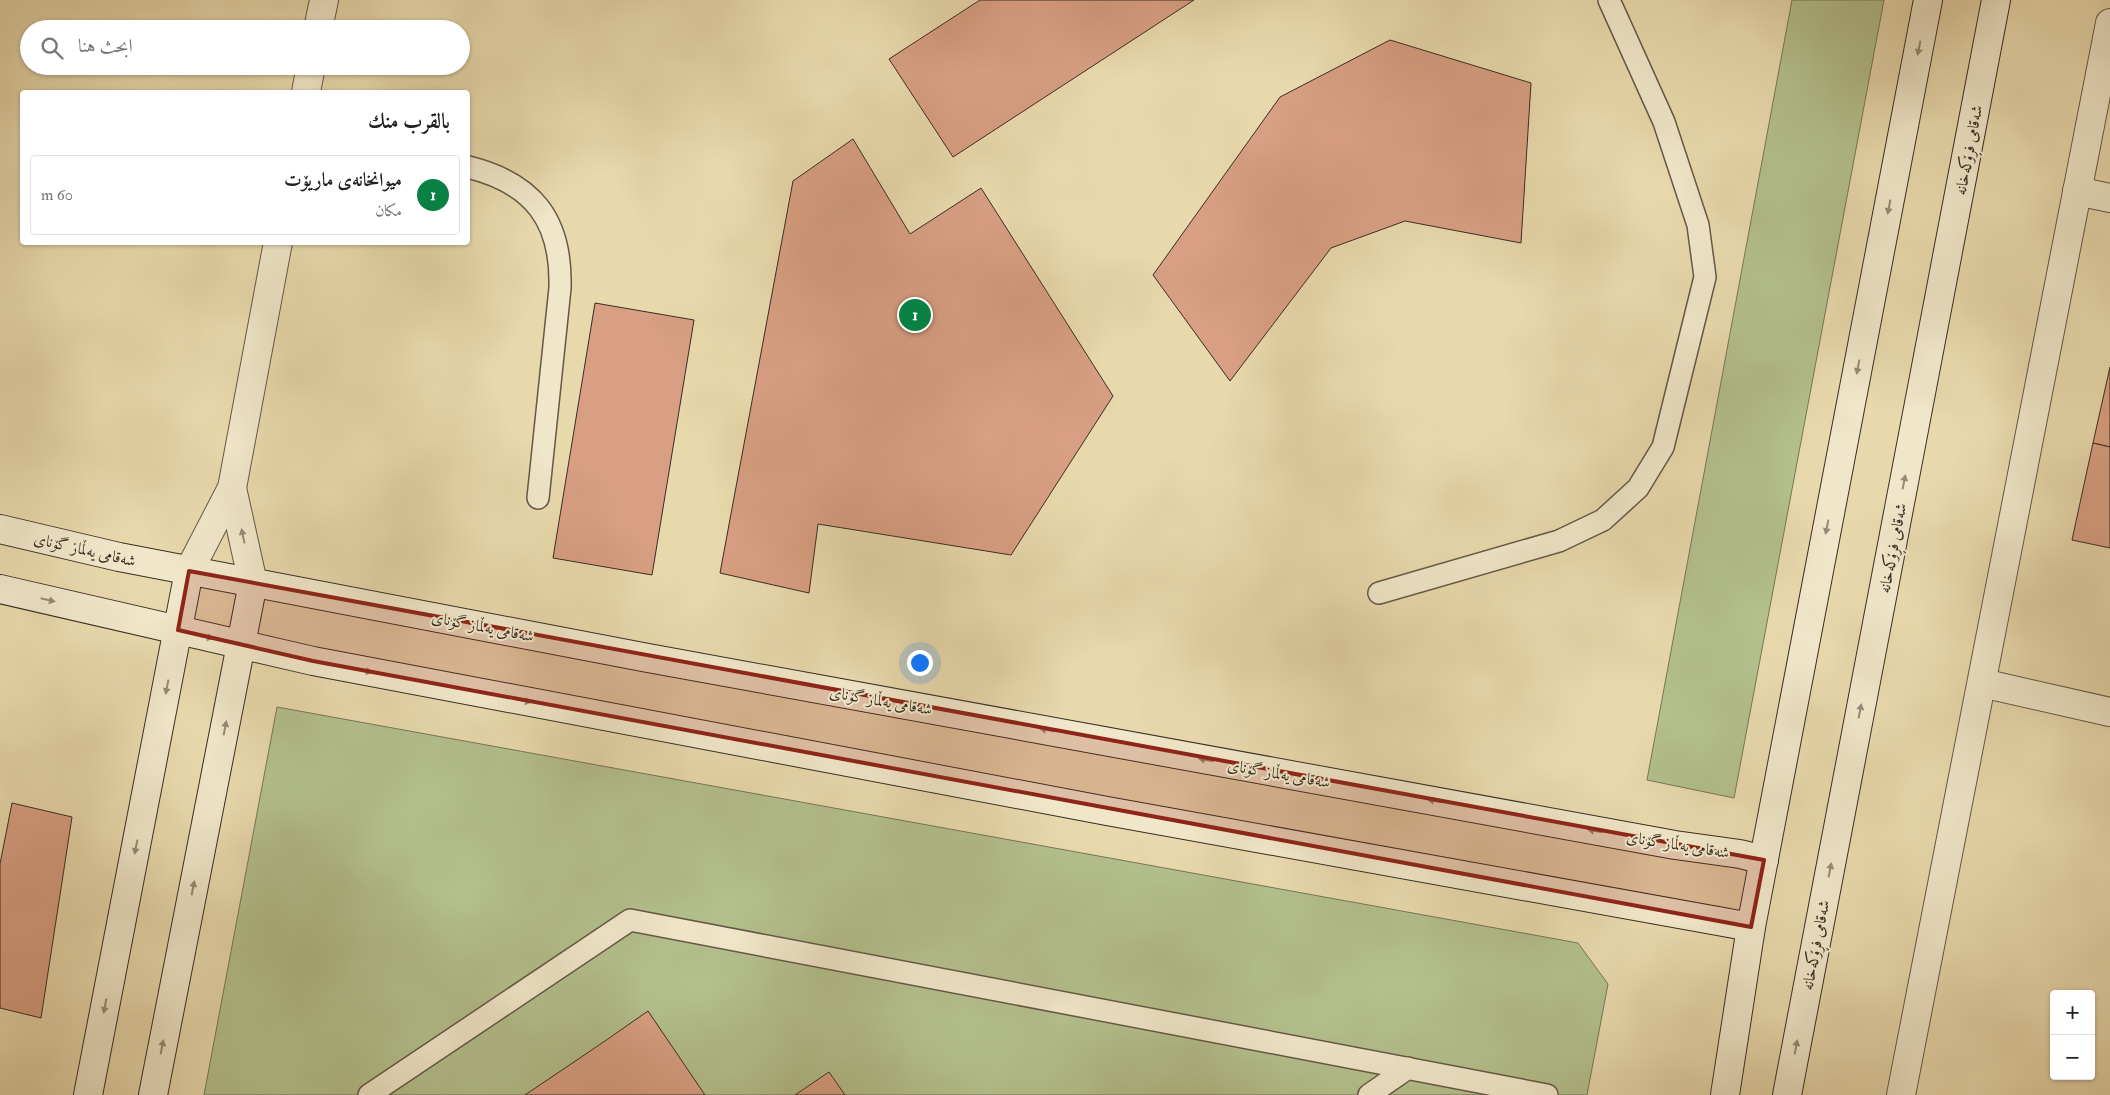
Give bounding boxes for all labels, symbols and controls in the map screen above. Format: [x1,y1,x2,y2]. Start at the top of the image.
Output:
search box [20,20,470,75]
icon: search [38,34,66,62]
text: ابحث هنا [78,34,133,58]
one-way arrow [1915,40,1923,55]
street label: شەقامی فڕۆکەخانە [1950,103,1991,198]
text: بالقرب منك [368,108,450,135]
text: میوانخانەی ماریۆت [284,168,402,192]
text: 60 m [41,185,73,205]
text: 1 [430,185,436,205]
one-way arrow [1884,200,1892,216]
text: مكان [375,201,402,221]
pin: 1 [899,296,931,334]
one-way arrow [1854,359,1862,375]
one-way arrow [1900,475,1908,490]
street label: شەقامی فڕۆکەخانە [1874,501,1915,596]
one-way arrow [1823,519,1831,535]
one-way arrow [239,528,247,543]
street label: شەقامی یەڵماز گۆنای [32,529,138,571]
one-way arrow [40,596,55,604]
street label: شەقامی یەڵماز گۆنای [430,607,536,647]
one-way arrow [198,633,213,641]
your location [907,650,933,676]
one-way arrow [357,668,373,676]
one-way arrow [163,680,171,695]
street label: شەقامی یەڵماز گۆنای [828,682,934,720]
one-way arrow [517,698,533,706]
one-way arrow [1857,702,1865,718]
one-way arrow [221,720,229,736]
one-way arrow [1038,726,1054,734]
one-way arrow [1198,755,1214,763]
street label: شەقامی یەڵماز گۆنای [1226,755,1332,793]
one-way arrow [1427,797,1443,805]
one-way arrow [1587,826,1603,834]
street label: شەقامی یەڵماز گۆنای [1625,827,1731,863]
one-way arrow [132,839,140,854]
one-way arrow [1826,862,1834,878]
one-way arrow [190,879,198,895]
street label: شەقامی فڕۆکەخانە [1797,898,1838,993]
map controls [2050,990,2095,1080]
button: + [2050,990,2095,1035]
one-way arrow [101,999,109,1014]
button: − [2050,1035,2095,1080]
one-way arrow [158,1040,166,1055]
one-way arrow [1792,1040,1800,1055]

